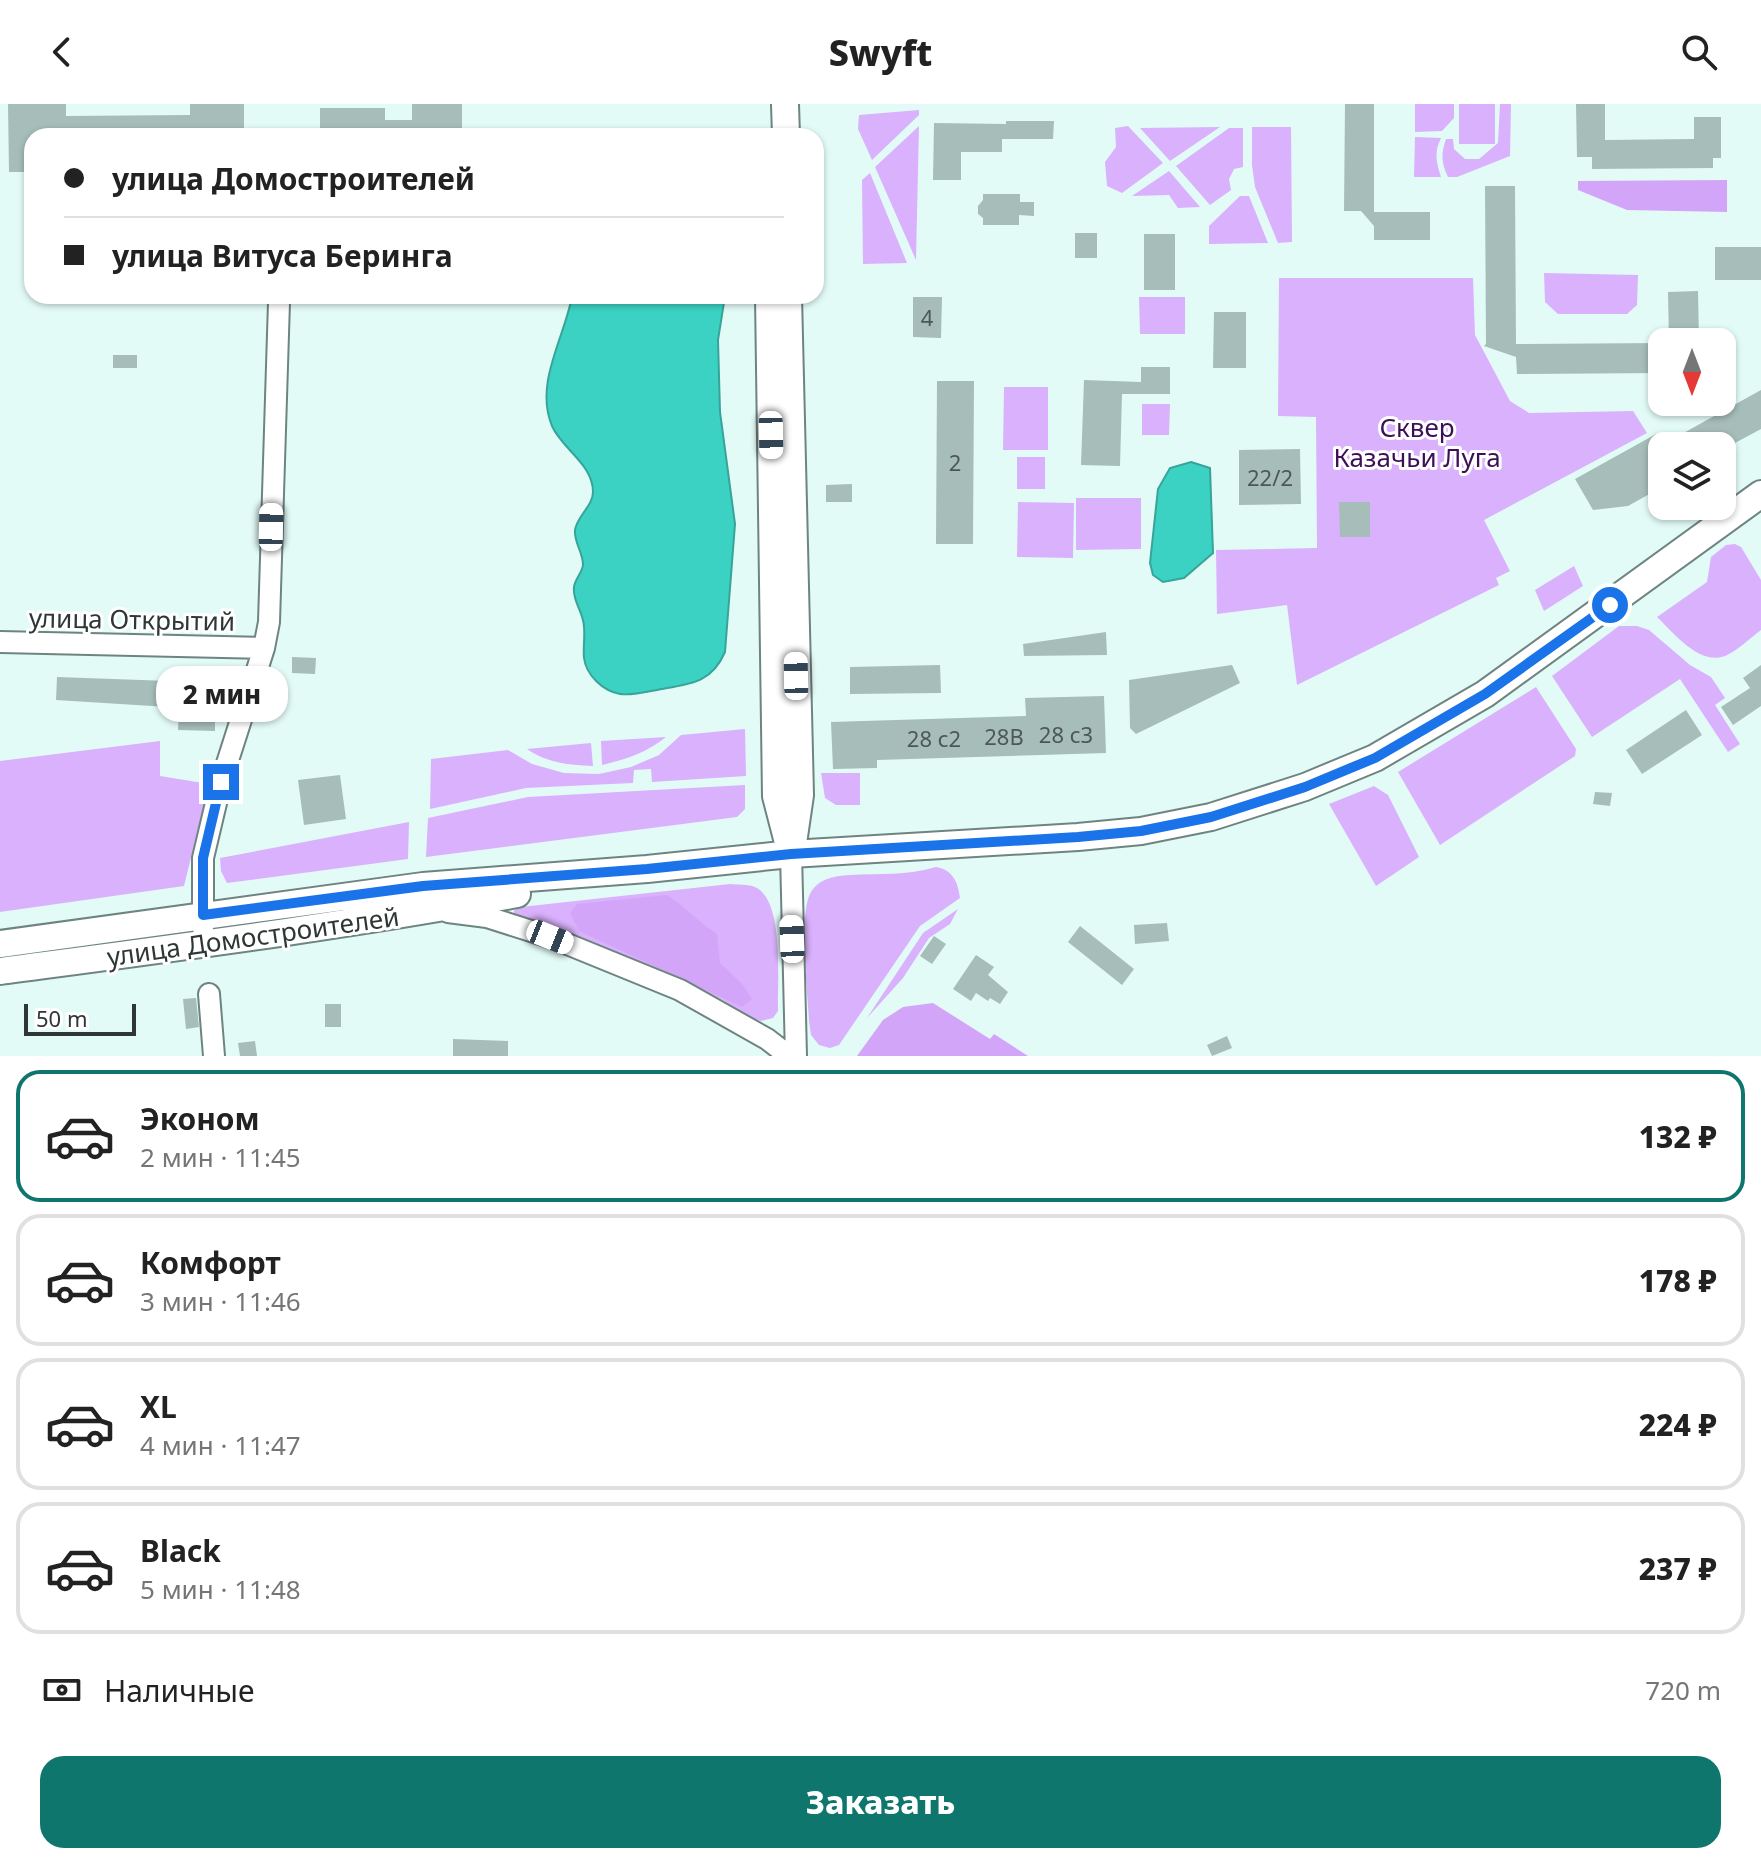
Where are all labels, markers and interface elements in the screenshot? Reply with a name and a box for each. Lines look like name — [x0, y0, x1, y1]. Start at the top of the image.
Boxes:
text: Swyft — [829, 28, 932, 77]
icon: back — [40, 30, 84, 74]
icon: search — [1677, 30, 1721, 74]
text: улица Домостроителей — [112, 158, 475, 199]
text: улица Витуса Беринга — [112, 235, 453, 276]
house number: 4 — [921, 302, 934, 332]
north arrow — [1648, 328, 1736, 416]
map controls — [1648, 328, 1736, 520]
park label: Сквер Казачьи Луга — [1333, 409, 1501, 475]
car — [759, 411, 783, 459]
button: layers — [1648, 432, 1736, 520]
house number: 2 — [949, 447, 961, 477]
house number: 22/2 — [1247, 462, 1293, 492]
car — [259, 503, 283, 551]
route start — [1592, 587, 1628, 623]
street label: улица Открытий — [29, 599, 235, 639]
car — [784, 652, 808, 700]
callout: 2 мин — [155, 666, 287, 722]
text: 2 мин — [183, 676, 261, 712]
house number: 28 с3 — [1039, 719, 1093, 749]
house number: 28В — [984, 721, 1024, 751]
house number: 28 с2 — [907, 723, 961, 753]
route end — [203, 764, 239, 800]
street label: улица Домостроителей — [105, 898, 401, 974]
car — [779, 915, 805, 963]
car — [523, 917, 577, 957]
scale bar — [24, 1000, 136, 1036]
text: 50 m — [36, 1003, 87, 1033]
text: Эконом — [140, 1098, 260, 1139]
icon: car — [44, 1100, 116, 1172]
text: 132 ₽ — [1639, 1116, 1717, 1157]
text: 2 мин · 11:45 — [140, 1139, 301, 1175]
text: Комфорт — [140, 1242, 281, 1283]
icon: car — [44, 1244, 116, 1316]
text: 178 ₽ — [1639, 1260, 1717, 1301]
text: 3 мин · 11:46 — [140, 1283, 301, 1319]
text: XL — [140, 1386, 177, 1427]
icon: car — [44, 1388, 116, 1460]
text: 224 ₽ — [1639, 1404, 1717, 1445]
text: 4 мин · 11:47 — [140, 1427, 301, 1463]
text: Black — [140, 1530, 221, 1571]
icon: car — [44, 1532, 116, 1604]
text: 237 ₽ — [1639, 1548, 1717, 1589]
text: 5 мин · 11:48 — [140, 1571, 301, 1607]
icon: cash — [40, 1668, 84, 1712]
text: Наличные — [104, 1670, 255, 1711]
text: 720 m — [1645, 1672, 1721, 1708]
button: Заказать — [40, 1756, 1721, 1848]

